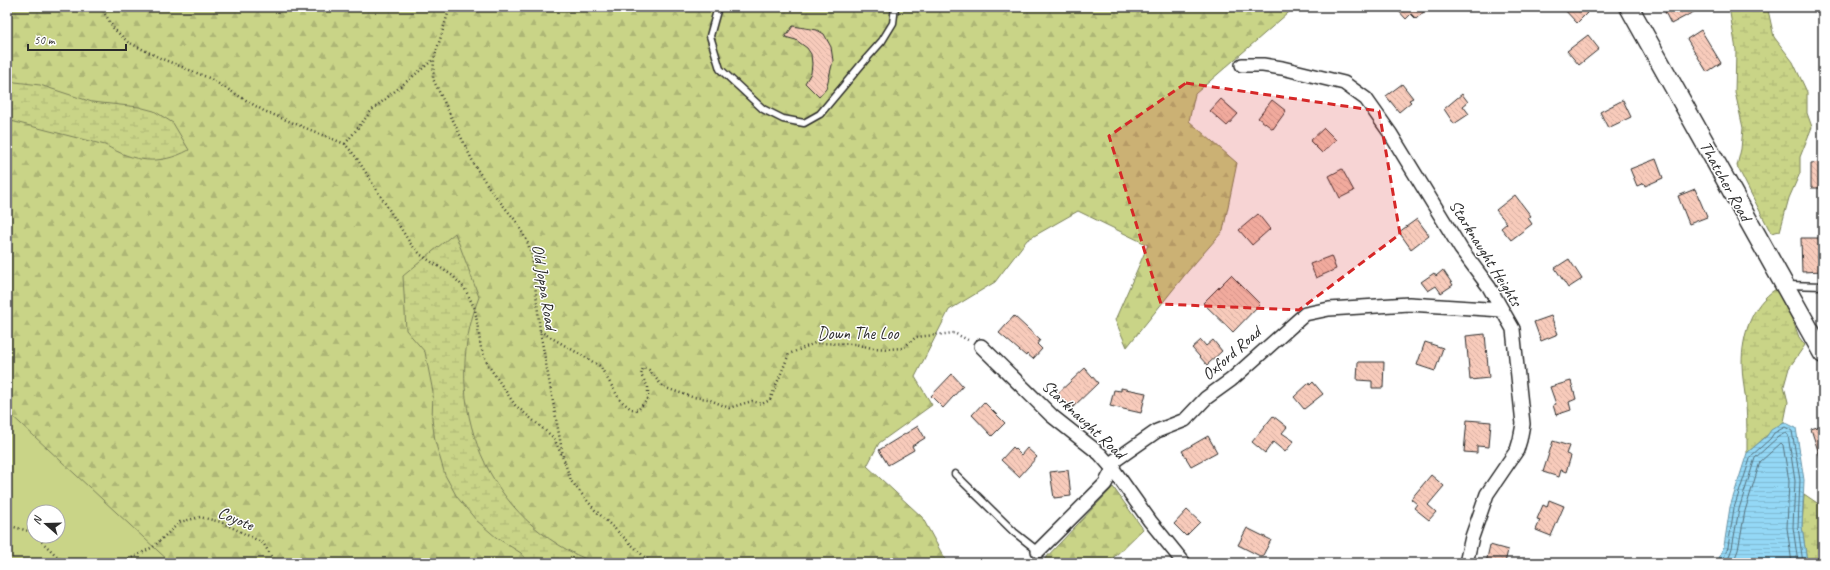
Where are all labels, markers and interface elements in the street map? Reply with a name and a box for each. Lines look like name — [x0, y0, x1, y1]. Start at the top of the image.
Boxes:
scale bar — [28, 26, 126, 52]
text: 50 m — [34, 32, 56, 48]
street label: Thatcher Road — [1695, 138, 1757, 227]
street label: Starknaught Heights — [1444, 196, 1527, 311]
street label: Old Joppa Road — [527, 243, 562, 334]
street label: Oxford Road — [1198, 320, 1268, 385]
street label: Down The Loo — [818, 323, 899, 344]
street label: Starknaught Road — [1037, 375, 1132, 466]
street label: Coyote — [215, 502, 258, 536]
north arrow — [26, 504, 66, 544]
text: N — [29, 513, 45, 526]

